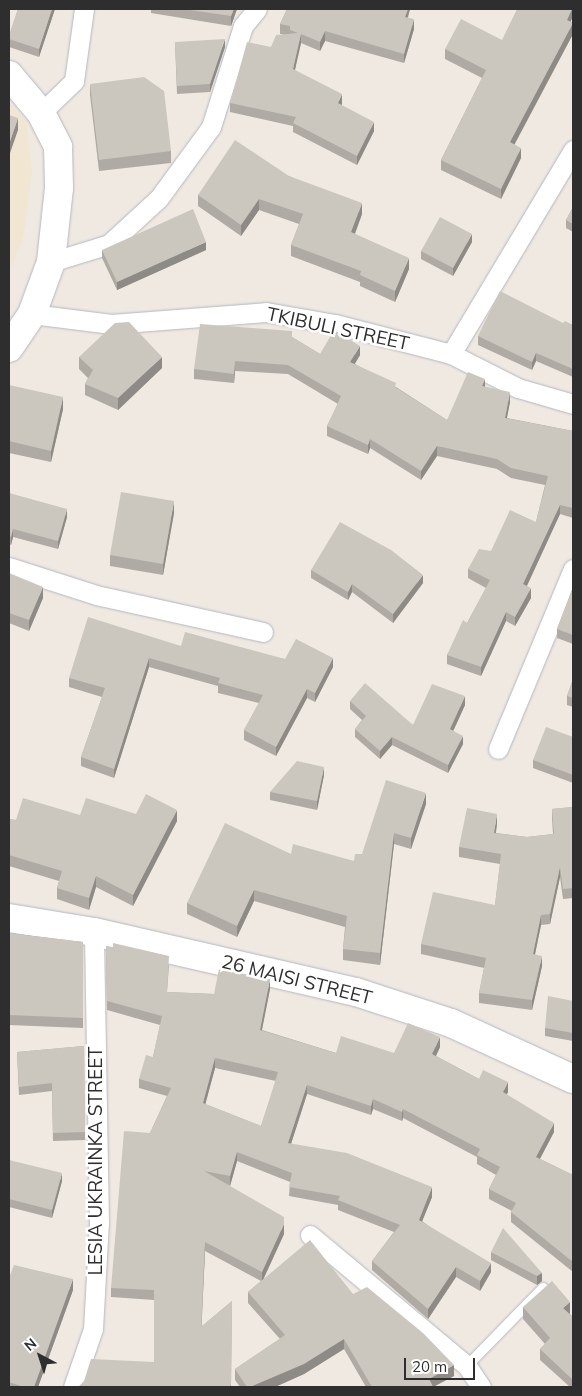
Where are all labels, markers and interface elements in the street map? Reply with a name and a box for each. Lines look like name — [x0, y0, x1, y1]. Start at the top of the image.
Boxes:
street label: TKIBULI STREET — [265, 303, 411, 355]
street label: 26 MAISI STREET — [219, 950, 375, 1010]
street label: LESIA UKRAINKA STREET — [85, 1046, 107, 1276]
north arrow — [15, 1331, 65, 1381]
text: N — [21, 1334, 40, 1355]
scale bar — [407, 1348, 478, 1380]
text: 20 m — [412, 1357, 447, 1376]

